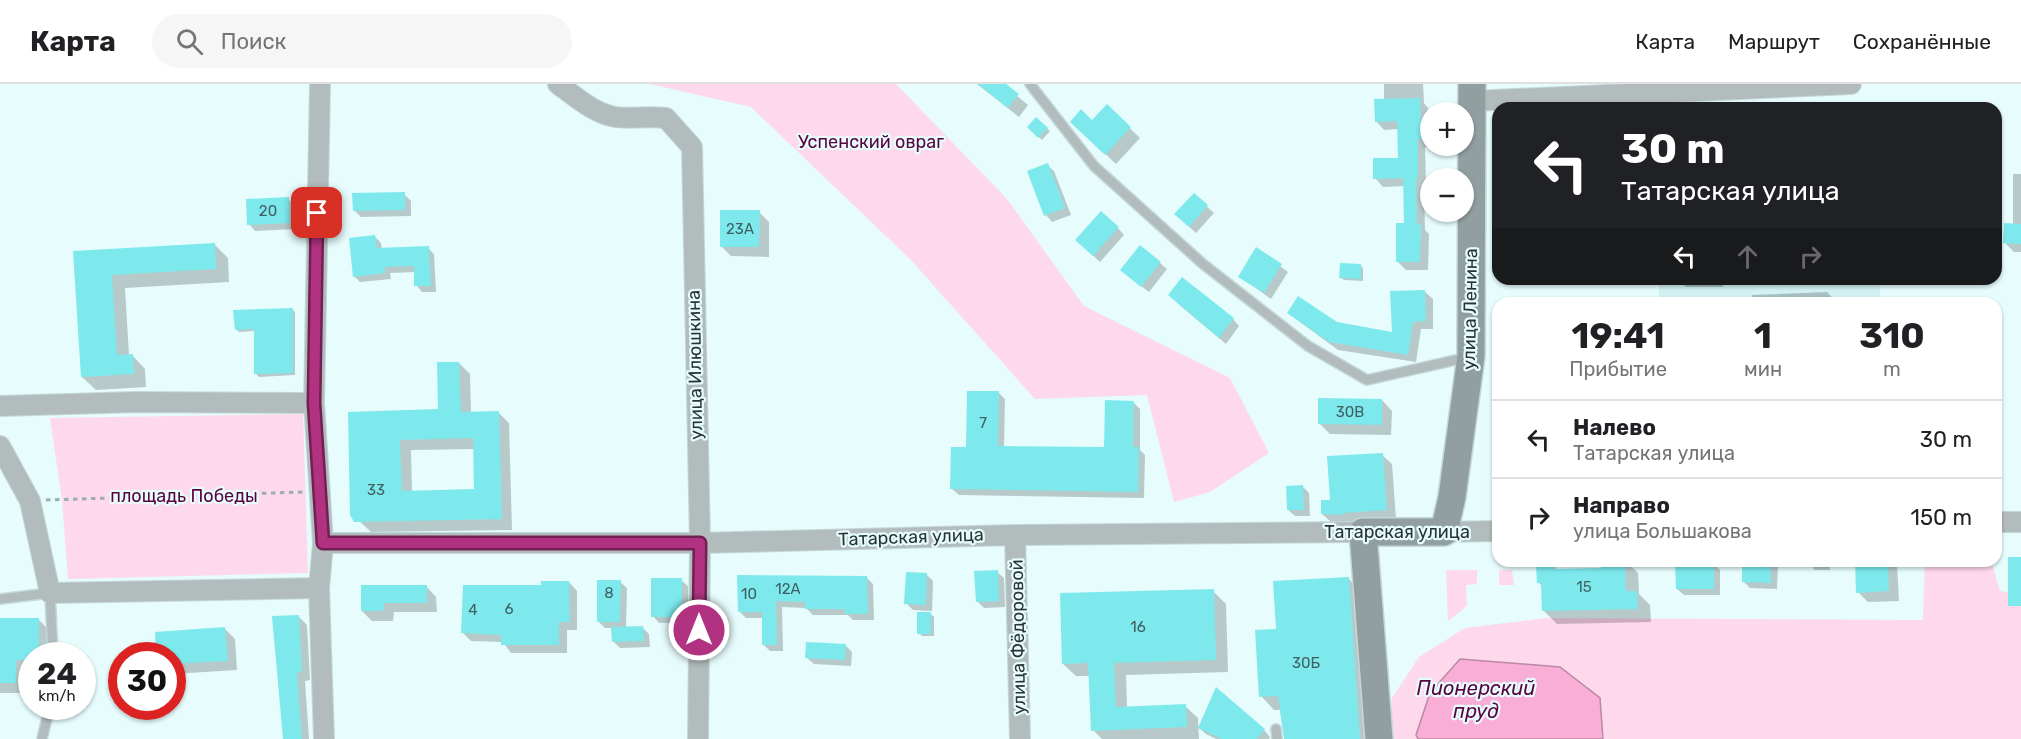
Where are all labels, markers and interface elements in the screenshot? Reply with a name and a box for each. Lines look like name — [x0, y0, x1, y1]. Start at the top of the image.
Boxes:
search box — [152, 14, 572, 68]
text: Карта — [30, 25, 116, 58]
icon: search — [173, 25, 206, 58]
text: Поиск — [221, 28, 286, 55]
text: Карта — [1635, 29, 1695, 54]
text: Маршрут — [1728, 29, 1820, 54]
text: Сохранённые — [1853, 29, 1991, 54]
map controls — [1420, 102, 1474, 222]
button: + — [1420, 102, 1474, 156]
text: 30 m — [1621, 124, 1725, 174]
icon: left — [1522, 126, 1600, 204]
park label: Успенский овраг — [798, 131, 944, 153]
button: − — [1420, 168, 1474, 222]
text: Татарская улица — [1621, 175, 1840, 207]
pin — [291, 187, 342, 238]
icon: arrive — [300, 196, 333, 229]
house number: 20 — [259, 202, 277, 220]
house number: 23А — [726, 220, 754, 238]
icon: left — [1668, 240, 1701, 273]
icon: ahead — [1731, 240, 1764, 273]
icon: right — [1794, 240, 1827, 273]
street label: улица Ленина — [1458, 248, 1482, 370]
street label: улица Илюшкина — [683, 290, 707, 440]
text: 19:41 — [1571, 314, 1665, 357]
text: 1 — [1754, 314, 1772, 357]
text: 310 — [1859, 314, 1925, 357]
text: Прибытие — [1569, 357, 1667, 381]
text: мин — [1744, 357, 1782, 381]
text: m — [1883, 357, 1901, 381]
house number: 30В — [1336, 403, 1364, 421]
house number: 7 — [979, 414, 987, 432]
text: Налево — [1573, 414, 1656, 441]
icon: left — [1522, 423, 1555, 456]
text: 30 m — [1920, 426, 1972, 453]
text: Татарская улица — [1573, 441, 1735, 465]
house number: 33 — [367, 481, 385, 499]
park label: площадь Победы — [110, 485, 258, 507]
text: Направо — [1573, 492, 1670, 519]
icon: right — [1522, 501, 1555, 534]
text: 150 m — [1911, 504, 1972, 531]
text: улица Большакова — [1573, 519, 1752, 543]
street label: Татарская улица — [1324, 521, 1470, 543]
street label: Татарская улица — [838, 523, 984, 551]
street label: улица Фёдоровой — [1006, 559, 1030, 715]
house number: 15 — [1576, 578, 1592, 596]
house number: 12А — [775, 580, 801, 598]
house number: 8 — [604, 584, 614, 602]
house number: 10 — [741, 585, 757, 603]
position arrow — [667, 598, 731, 662]
house number: 6 — [504, 600, 514, 618]
house number: 4 — [468, 601, 478, 619]
house number: 16 — [1130, 618, 1146, 636]
speed limit sign: 30 — [108, 642, 186, 720]
house number: 30Б — [1292, 654, 1320, 672]
text: 24 — [37, 656, 77, 692]
water label: Пионерский пруд — [1417, 676, 1535, 723]
text: km/h — [38, 687, 76, 705]

